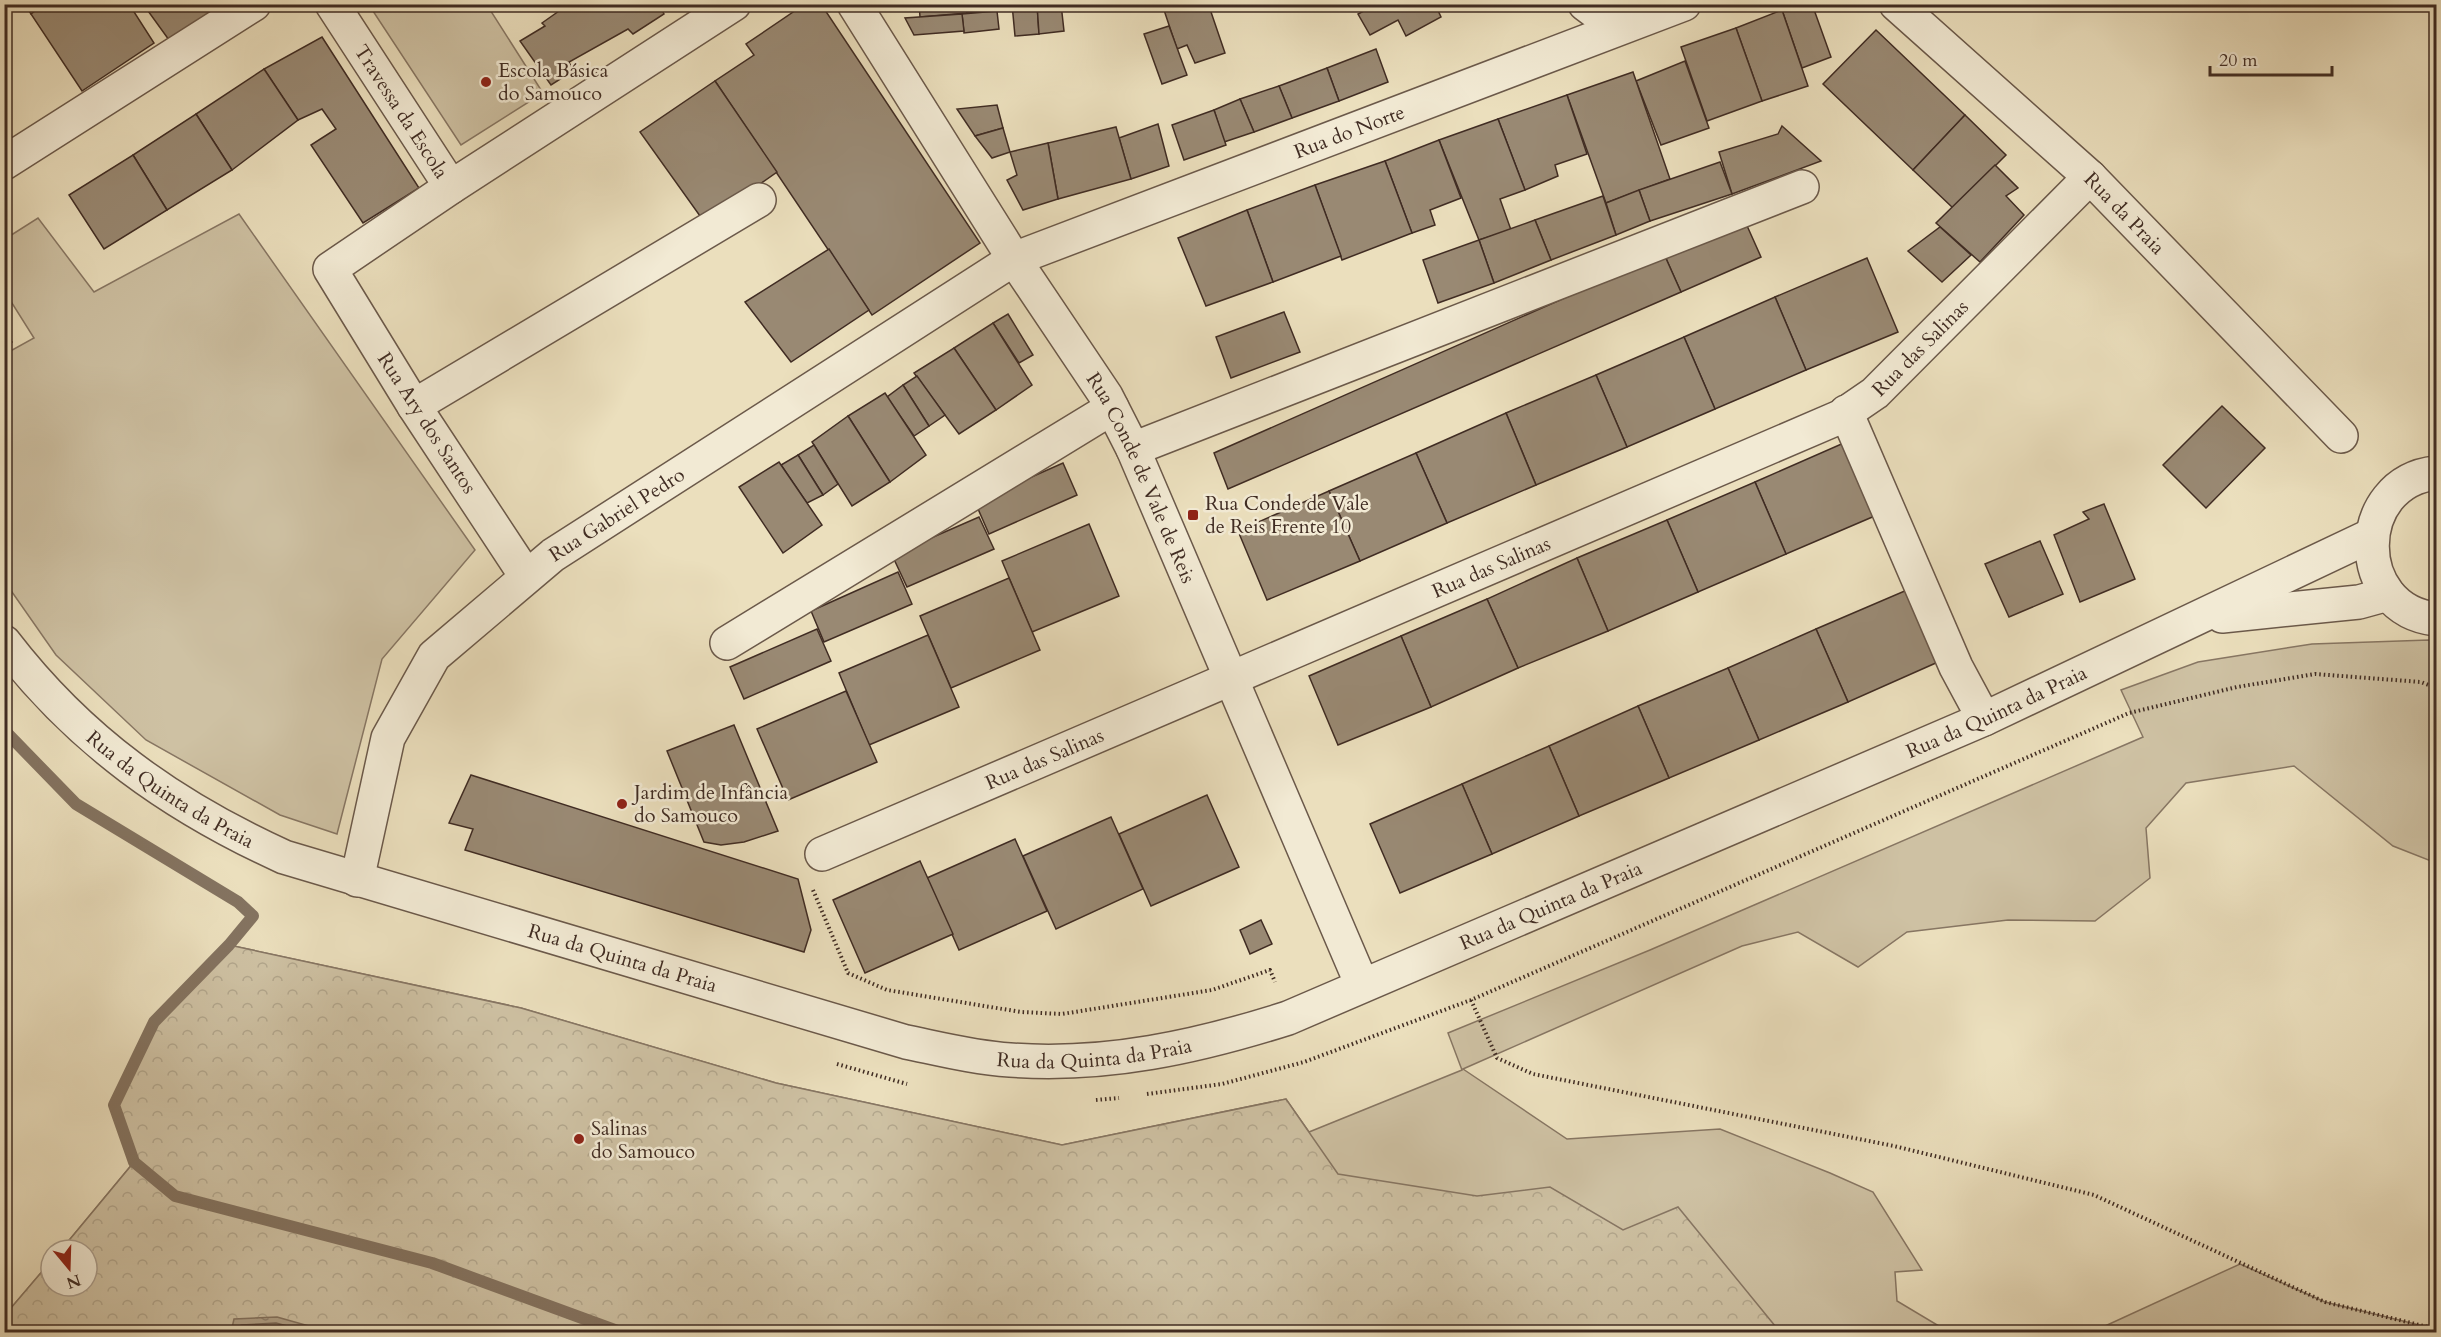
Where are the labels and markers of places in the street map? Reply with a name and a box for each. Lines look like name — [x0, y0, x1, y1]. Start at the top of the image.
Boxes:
place label: Escola Básica do Samouco — [498, 57, 609, 107]
marker: Escola Básica do Samouco — [479, 75, 493, 89]
place label: Rua Conde de Vale de Reis Frente 10 — [1205, 490, 1369, 540]
marker: Rua Conde de Vale de Reis Frente 10 — [1186, 508, 1200, 522]
place label: Jardim de Infância do Samouco — [631, 779, 788, 829]
marker: Jardim de Infância do Samouco — [615, 797, 629, 811]
place label: Salinas do Samouco — [591, 1115, 695, 1165]
marker: Salinas do Samouco — [572, 1132, 586, 1146]

